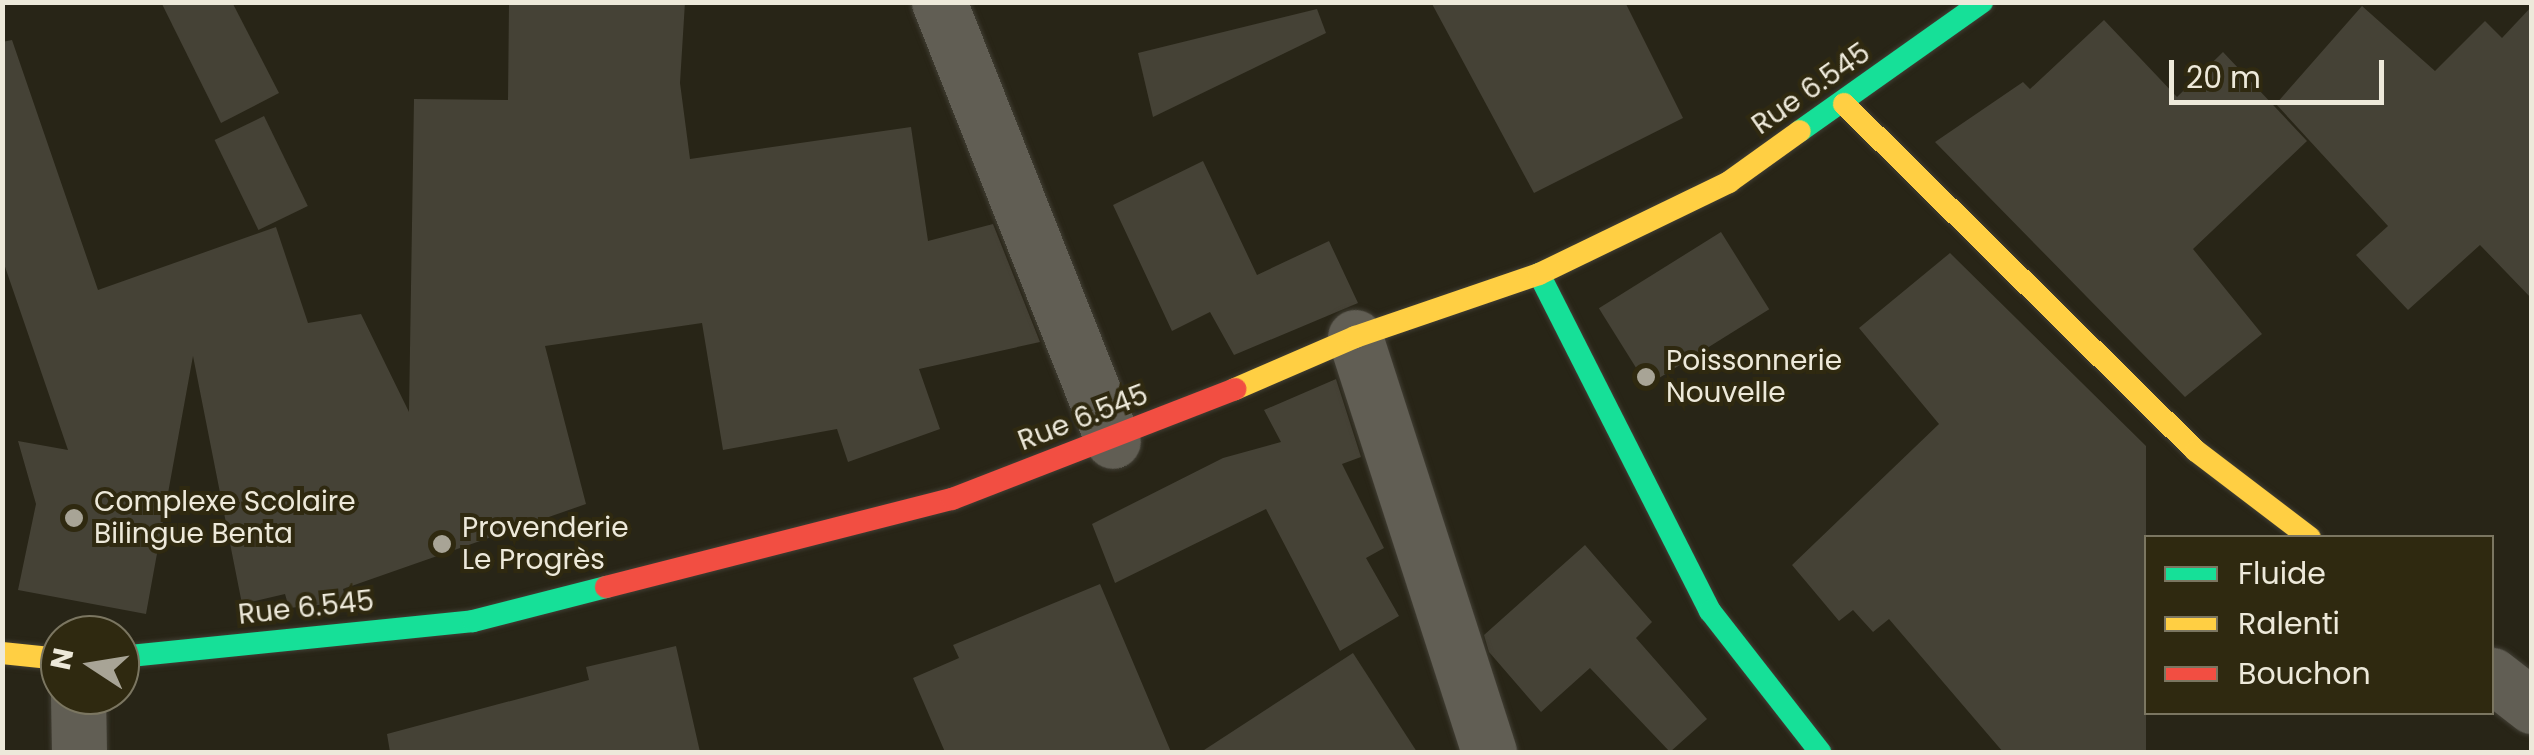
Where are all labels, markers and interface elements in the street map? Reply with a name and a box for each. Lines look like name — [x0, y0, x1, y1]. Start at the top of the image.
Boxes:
street label: Rue 6.545 — [1746, 36, 1876, 142]
scale bar — [2174, 40, 2389, 102]
text: 20 m — [2186, 56, 2261, 99]
place label: Poissonnerie Nouvelle — [1666, 344, 1842, 410]
marker: Poissonnerie Nouvelle — [1635, 366, 1657, 388]
street label: Rue 6.545 — [1013, 378, 1153, 458]
place label: Complexe Scolaire Bilingue Benta — [94, 485, 356, 551]
marker: Complexe Scolaire Bilingue Benta — [63, 507, 85, 529]
place label: Provenderie Le Progrès — [462, 511, 629, 577]
marker: Provenderie Le Progrès — [431, 533, 453, 555]
legend — [2144, 535, 2494, 715]
text: Fluide — [2238, 552, 2326, 595]
street label: Rue 6.545 — [237, 584, 375, 632]
text: Ralenti — [2238, 602, 2340, 645]
north arrow — [40, 615, 140, 715]
text: N — [41, 645, 83, 673]
text: Bouchon — [2238, 652, 2371, 695]

